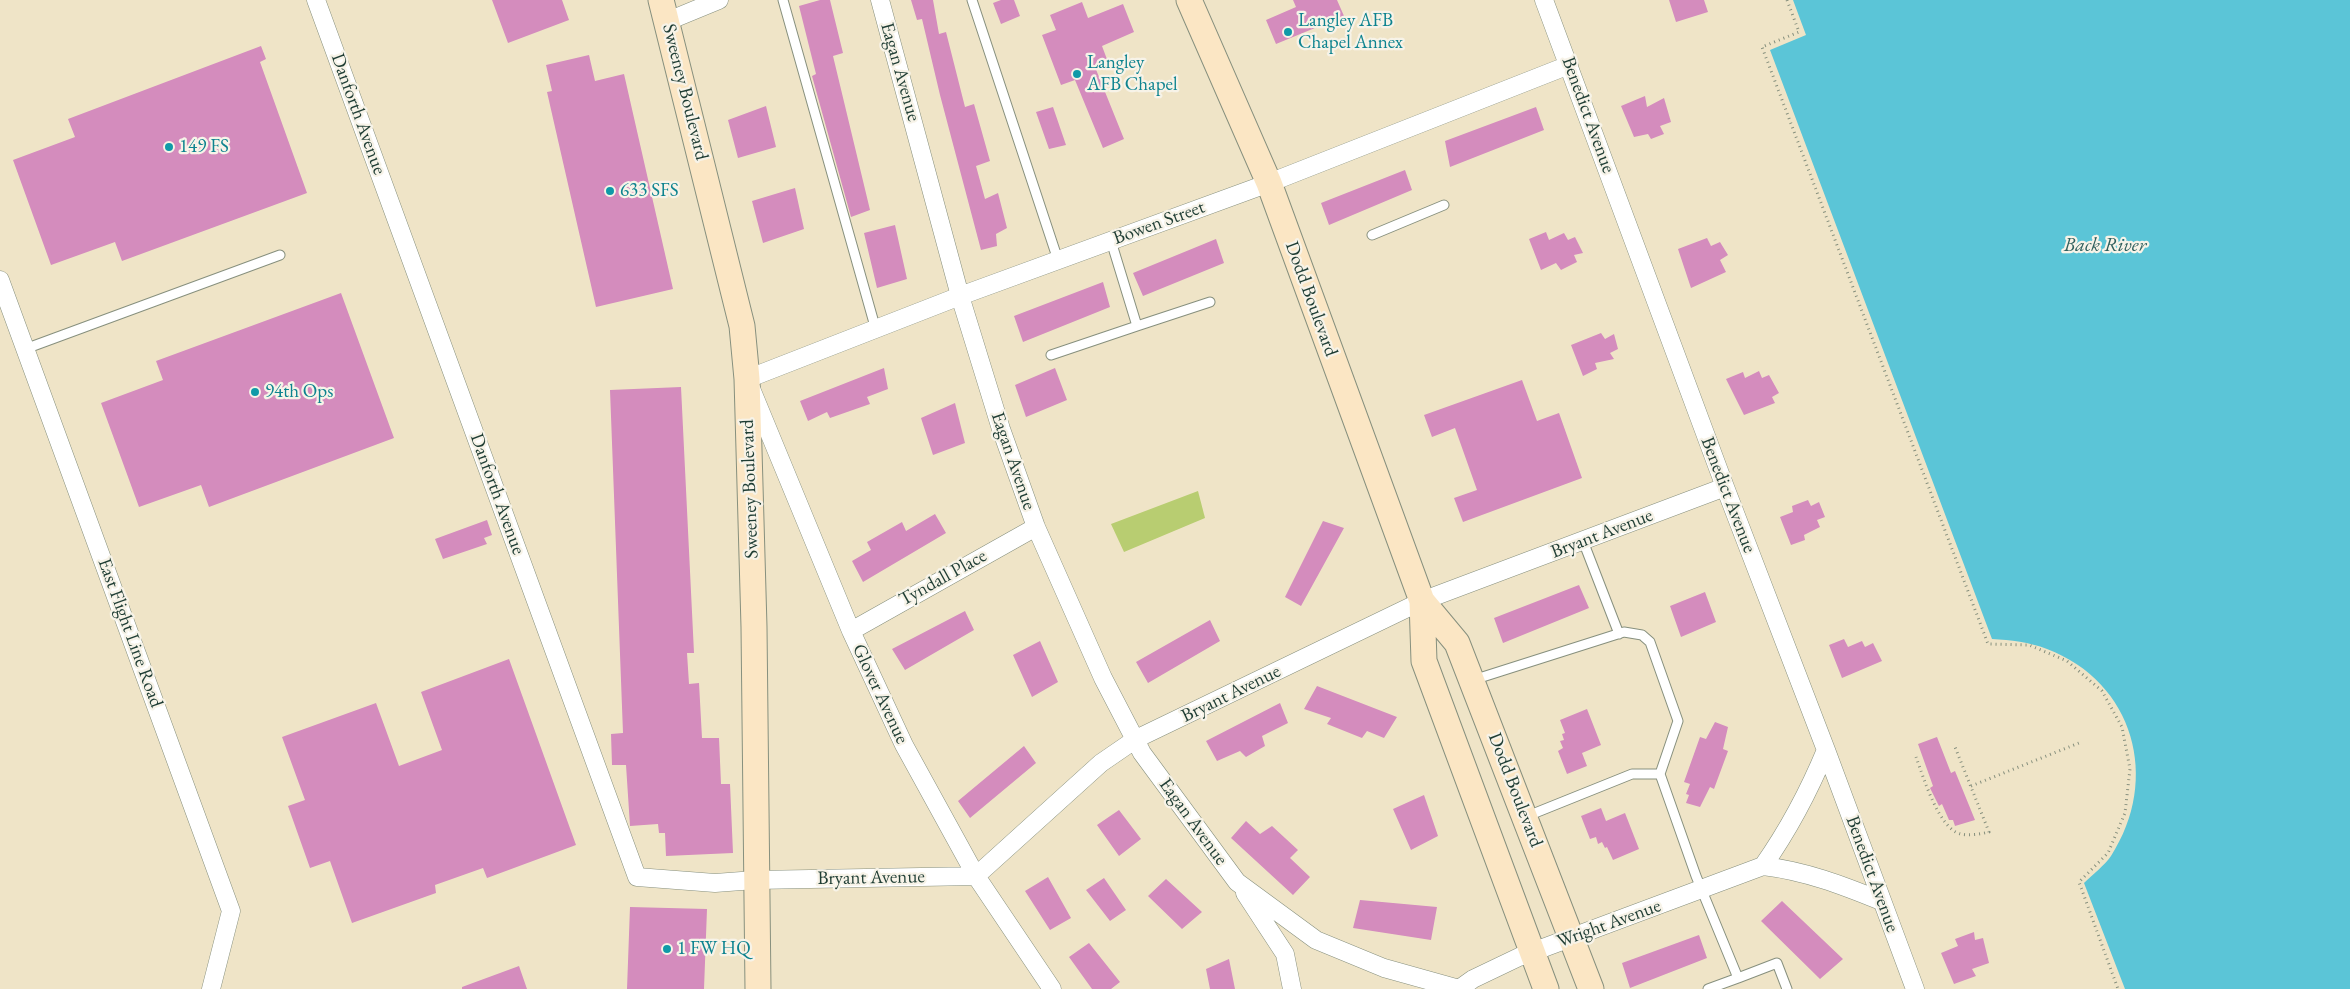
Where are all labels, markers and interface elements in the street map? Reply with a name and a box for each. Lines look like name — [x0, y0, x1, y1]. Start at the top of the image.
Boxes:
place label: Langley AFB Chapel Annex — [1298, 10, 1403, 54]
street label: Eagan Avenue — [875, 20, 925, 124]
street label: Sweeney Boulevard — [657, 21, 713, 163]
marker: Langley AFB Chapel Annex — [1282, 26, 1294, 38]
street label: Danforth Avenue — [326, 50, 390, 178]
place label: Langley AFB Chapel — [1087, 52, 1178, 96]
street label: Benedict Avenue — [1556, 54, 1620, 176]
marker: Langley AFB Chapel — [1071, 68, 1083, 80]
place label: 149 FS — [179, 136, 229, 158]
marker: 149 FS — [163, 141, 175, 153]
place label: 633 SFS — [620, 180, 679, 202]
marker: 633 SFS — [604, 185, 616, 197]
street label: Bowen Street — [1110, 196, 1208, 250]
water label: Back River — [2064, 234, 2146, 258]
street label: Dodd Boulevard — [1280, 238, 1342, 360]
place label: 94th Ops — [265, 381, 333, 403]
marker: 94th Ops — [249, 386, 261, 398]
street label: Eagan Avenue — [986, 409, 1040, 513]
street label: Sweeney Boulevard — [736, 419, 764, 559]
street label: Danforth Avenue — [465, 430, 529, 558]
street label: Benedict Avenue — [1695, 434, 1761, 556]
street label: Bryant Avenue — [1548, 504, 1656, 564]
street label: Tyndall Place — [895, 545, 991, 611]
street label: East Flight Line Road — [92, 555, 168, 711]
street label: Glover Avenue — [847, 640, 913, 748]
street label: Bryant Avenue — [1178, 660, 1284, 728]
street label: Dodd Boulevard — [1483, 729, 1547, 851]
street label: Eagan Avenue — [1154, 774, 1232, 870]
street label: Benedict Avenue — [1840, 813, 1904, 935]
street label: Bryant Avenue — [817, 866, 925, 890]
street label: Wright Avenue — [1554, 895, 1664, 953]
place label: 1 FW HQ — [677, 938, 751, 960]
marker: 1 FW HQ — [661, 943, 673, 955]

